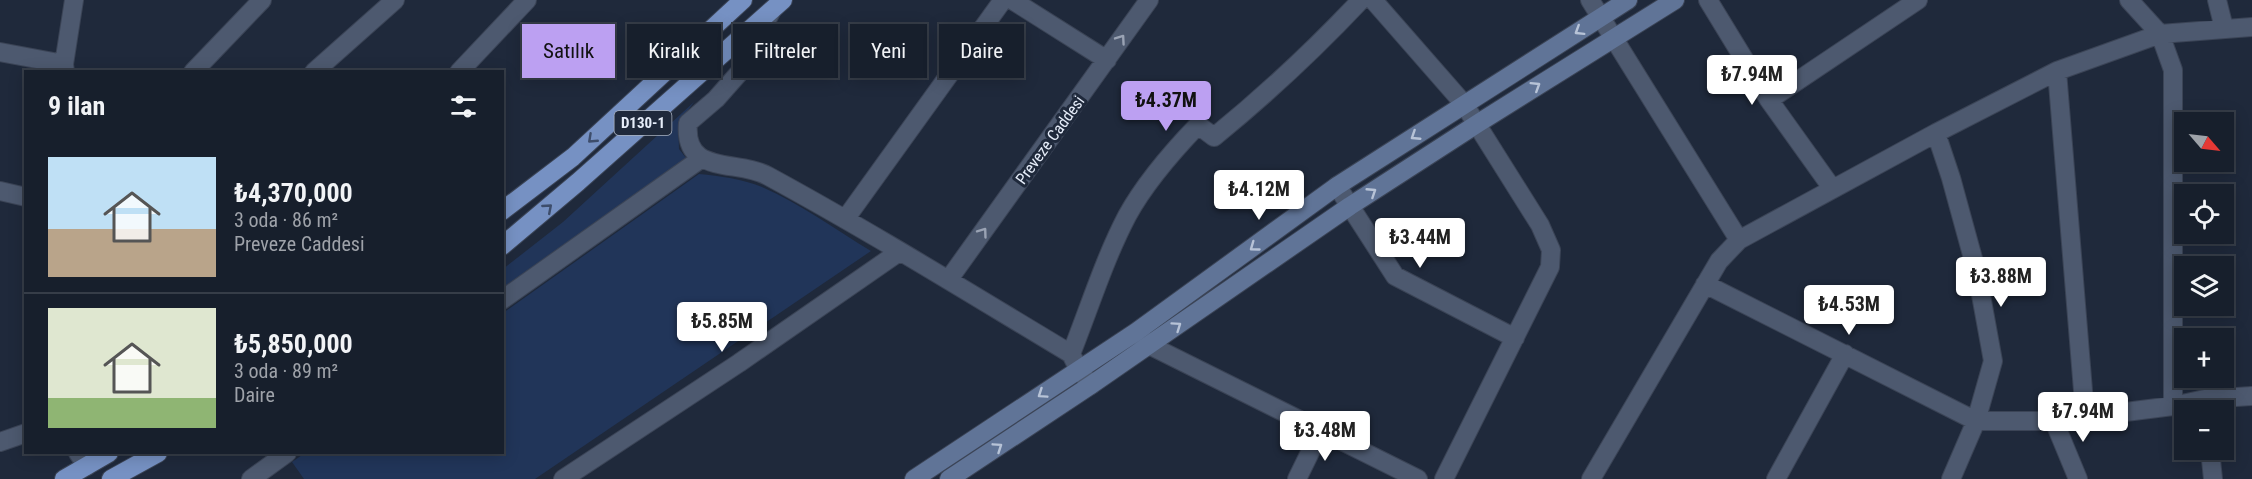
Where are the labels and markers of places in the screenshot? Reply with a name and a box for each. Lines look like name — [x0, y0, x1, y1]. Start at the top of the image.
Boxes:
pin: ₺7.94M — [1703, 55, 1801, 106]
pin: ₺4.37M — [1117, 81, 1215, 132]
pin: ₺4.12M — [1210, 170, 1308, 221]
pin: ₺3.44M — [1371, 218, 1469, 269]
pin: ₺3.88M — [1952, 257, 2050, 308]
pin: ₺4.53M — [1800, 285, 1898, 336]
pin: ₺5.85M — [673, 302, 771, 353]
pin: ₺7.94M — [2034, 392, 2132, 443]
pin: ₺3.48M — [1276, 411, 1374, 462]

